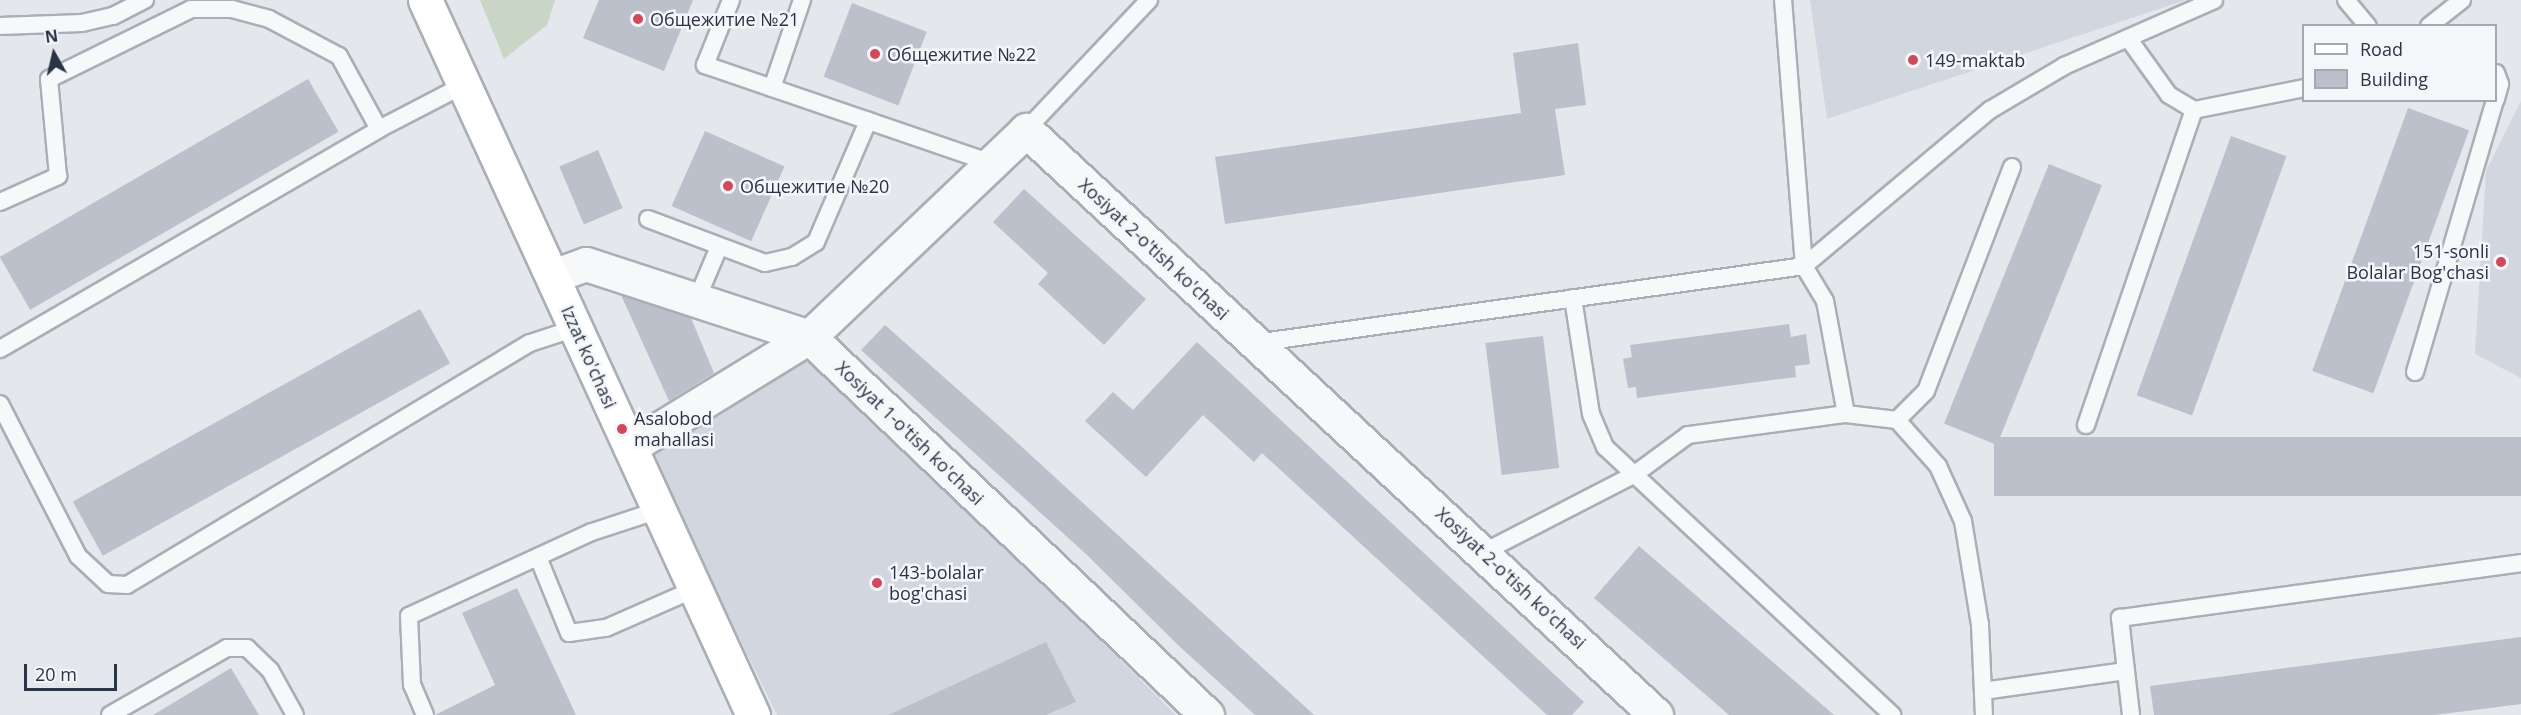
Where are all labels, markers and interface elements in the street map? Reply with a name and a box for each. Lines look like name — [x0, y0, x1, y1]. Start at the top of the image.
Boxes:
place label: Общежитие №21 — [650, 8, 799, 30]
marker: Общежитие №21 — [631, 12, 645, 26]
north arrow — [24, 24, 84, 84]
text: N — [44, 24, 59, 48]
legend — [2302, 24, 2497, 102]
text: Road — [2360, 37, 2403, 61]
place label: Общежитие №22 — [887, 43, 1036, 65]
marker: Общежитие №22 — [868, 47, 882, 61]
place label: 149-maktab — [1925, 49, 2025, 71]
marker: 149-maktab — [1906, 53, 1920, 67]
text: Building — [2360, 67, 2428, 91]
street label: Xosiyat 2-o'tish ko'chasi — [1074, 174, 1234, 324]
place label: Общежитие №20 — [740, 175, 889, 197]
marker: Общежитие №20 — [721, 179, 735, 193]
place label: 151-sonli Bolalar Bog'chasi — [2346, 241, 2489, 284]
marker: 151-sonli Bolalar Bog'chasi — [2494, 255, 2508, 269]
street label: Izzat ko'chasi — [557, 302, 621, 412]
street label: Xosiyat 1-o'tish ko'chasi — [831, 357, 989, 509]
place label: Asalobod mahallasi — [634, 408, 714, 450]
marker: Asalobod mahallasi — [615, 422, 629, 436]
street label: Xosiyat 2-o'tish ko'chasi — [1431, 503, 1591, 653]
place label: 143-bolalar bog'chasi — [889, 562, 984, 604]
marker: 143-bolalar bog'chasi — [870, 576, 884, 590]
scale bar — [27, 652, 120, 690]
text: 20 m — [35, 662, 77, 686]

